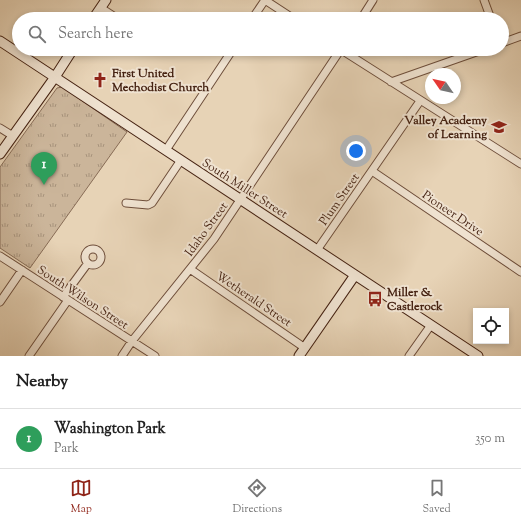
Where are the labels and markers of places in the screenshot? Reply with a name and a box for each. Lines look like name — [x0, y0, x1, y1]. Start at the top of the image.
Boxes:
place label: First United Mechodist Church — [111, 65, 210, 97]
church icon: First United Mechodist Church — [91, 71, 109, 89]
place label: Valley Academy of Learning — [403, 112, 487, 144]
school or university icon: Valley Academy of Learning — [490, 118, 508, 136]
pin: 1 — [31, 152, 57, 185]
place label: Miller & Castlerock — [386, 284, 443, 316]
bus stop icon: Miller & Castlerock — [366, 290, 384, 308]

